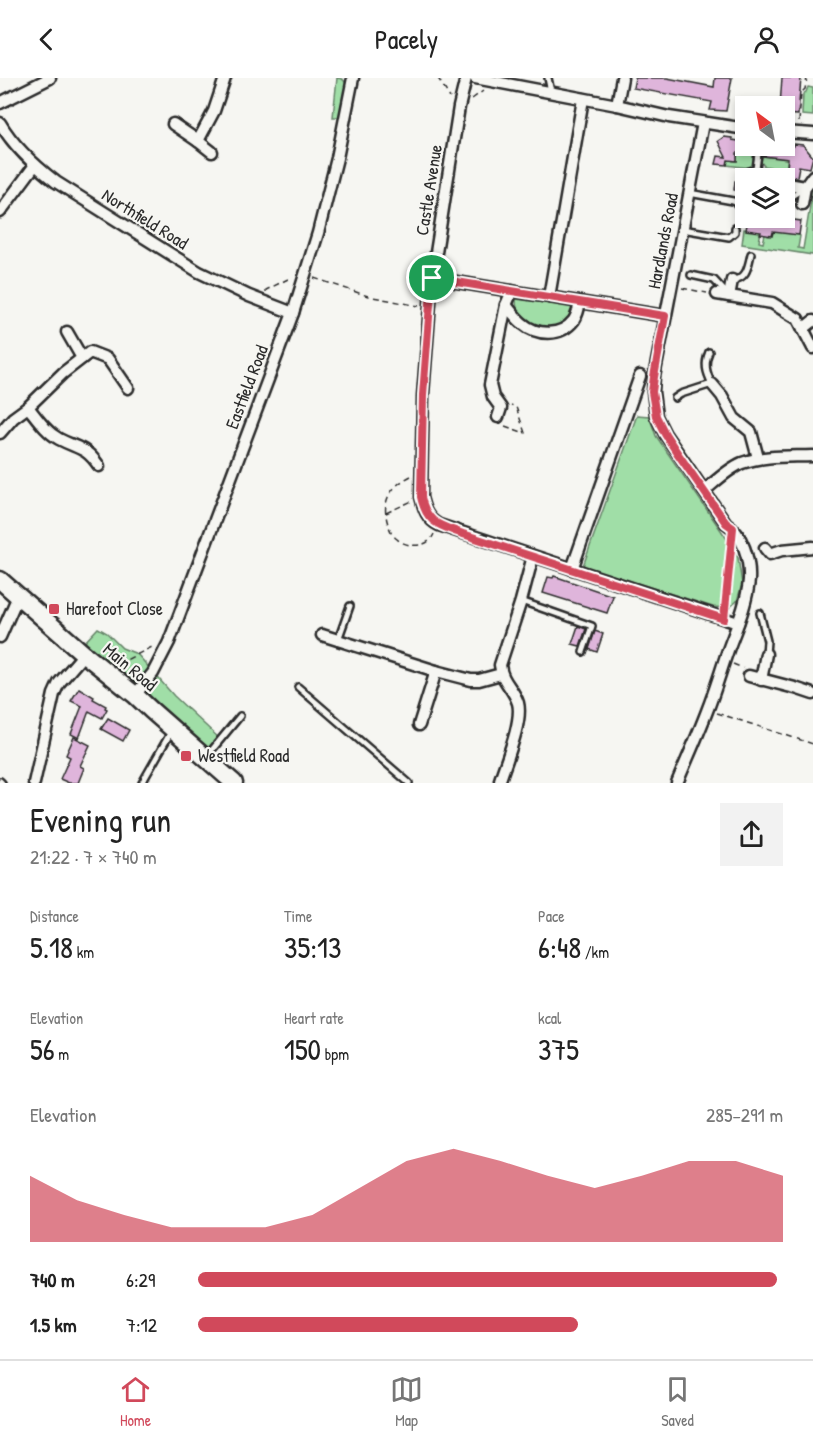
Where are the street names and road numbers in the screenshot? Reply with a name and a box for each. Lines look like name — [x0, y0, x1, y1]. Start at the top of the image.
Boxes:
street label: Castle Avenue — [409, 143, 448, 237]
street label: Northfield Road — [97, 182, 193, 255]
street label: Hardlands Road — [641, 191, 684, 291]
street label: Eastfield Road — [219, 341, 274, 432]
street label: Main Road — [98, 637, 163, 697]

